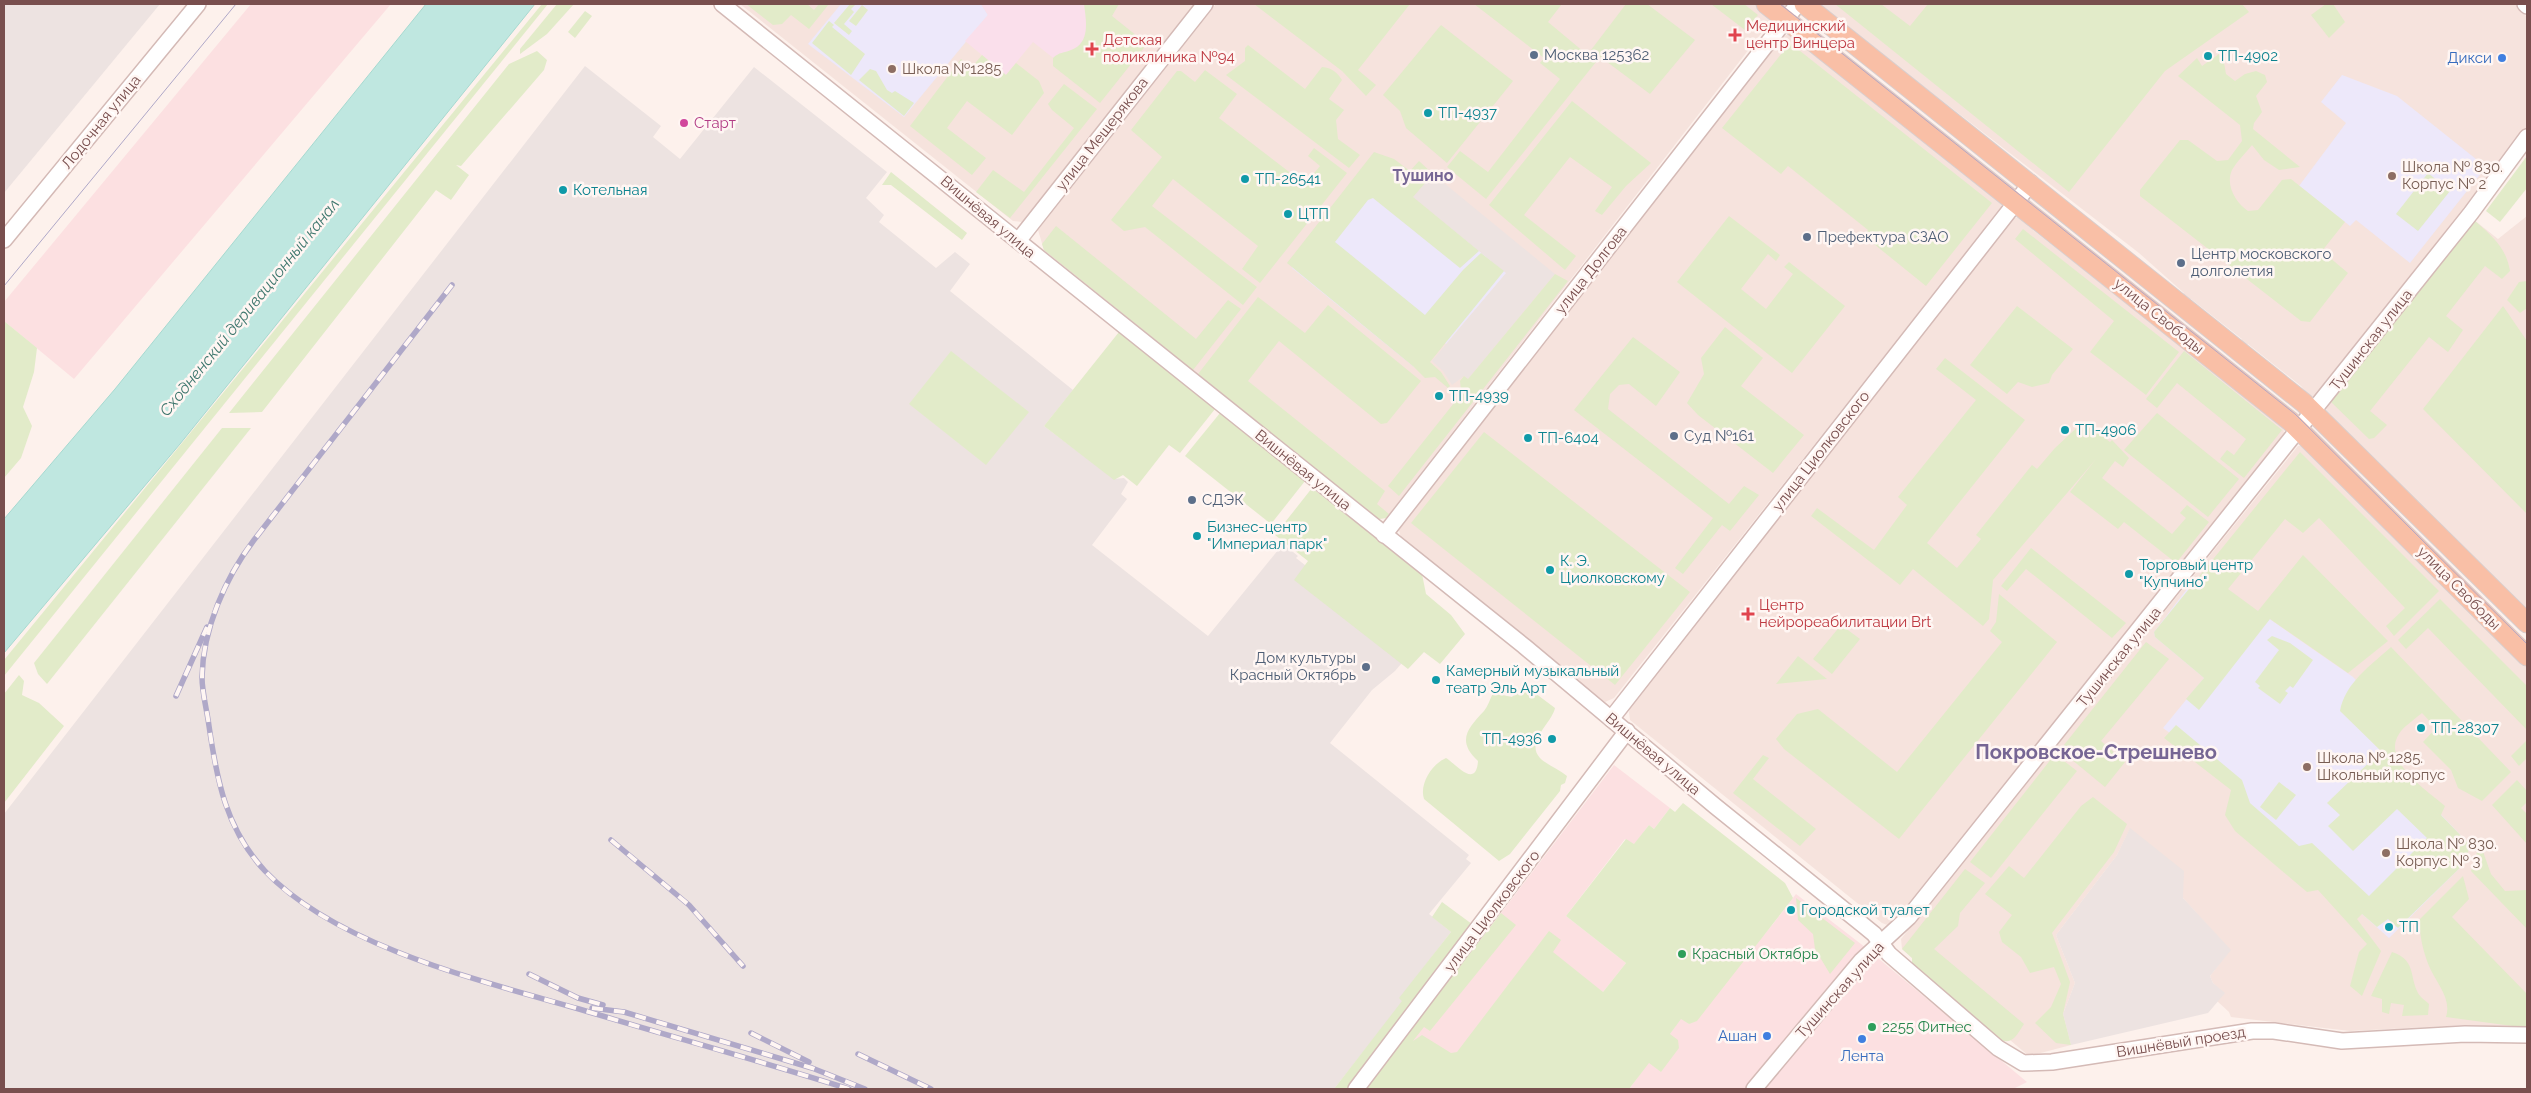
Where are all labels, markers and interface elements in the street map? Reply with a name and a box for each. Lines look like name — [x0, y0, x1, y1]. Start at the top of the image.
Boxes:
place label: Медицинский центр Винцера — [1746, 17, 1855, 52]
marker: Медицинский центр Винцера — [1728, 28, 1742, 42]
place label: Детская поликлиника №94 — [1103, 31, 1235, 66]
marker: Детская поликлиника №94 — [1085, 42, 1099, 56]
place label: Москва 125362 — [1544, 46, 1649, 64]
place label: ТП-4902 — [2218, 47, 2278, 65]
marker: Москва 125362 — [1528, 49, 1540, 61]
place label: Дикси — [2447, 49, 2492, 67]
marker: ТП-4902 — [2202, 50, 2214, 62]
marker: Дикси — [2496, 52, 2508, 64]
place label: Школа №1285 — [902, 60, 1002, 78]
marker: Школа №1285 — [886, 63, 898, 75]
street label: Лодочная улица — [58, 71, 144, 173]
street label: улица Мещерякова — [1052, 74, 1152, 194]
place label: ТП-4937 — [1438, 104, 1497, 122]
marker: ТП-4937 — [1422, 107, 1434, 119]
place label: Старт — [694, 114, 736, 132]
marker: Старт — [678, 117, 690, 129]
place label: Школа № 830. Корпус № 2 — [2402, 158, 2503, 193]
district label: Тушино — [1393, 166, 1454, 185]
place label: ТП-26541 — [1255, 170, 1321, 188]
marker: Школа № 830. Корпус № 2 — [2386, 170, 2398, 182]
street label: Вишнёвая улица — [937, 172, 1039, 262]
marker: ТП-26541 — [1239, 173, 1251, 185]
place label: Котельная — [573, 181, 647, 199]
marker: Котельная — [557, 184, 569, 196]
water label: Сходненский деривационный канал — [155, 194, 343, 420]
place label: ЦТП — [1298, 205, 1329, 223]
marker: ЦТП — [1282, 208, 1294, 220]
street label: улица Долгова — [1551, 223, 1631, 317]
place label: Префектура СЗАО — [1817, 228, 1949, 246]
marker: Префектура СЗАО — [1801, 231, 1813, 243]
place label: Центр московского долголетия — [2191, 245, 2331, 280]
marker: Центр московского долголетия — [2175, 257, 2187, 269]
street label: улица Свободы — [2110, 274, 2208, 358]
street label: Тушинская улица — [2326, 286, 2416, 394]
place label: ТП-4939 — [1449, 387, 1509, 405]
street label: улица Циолковского — [1768, 387, 1874, 515]
marker: ТП-4939 — [1433, 390, 1445, 402]
place label: ТП-4906 — [2075, 421, 2136, 439]
marker: ТП-4906 — [2059, 424, 2071, 436]
street label: Вишнёвая улица — [1251, 426, 1355, 514]
place label: Суд №161 — [1684, 427, 1755, 445]
place label: ТП-6404 — [1538, 429, 1599, 447]
marker: Суд №161 — [1668, 430, 1680, 442]
marker: ТП-6404 — [1522, 432, 1534, 444]
place label: СДЭК — [1202, 491, 1244, 509]
marker: СДЭК — [1186, 494, 1198, 506]
place label: Бизнес-центр "Империал парк" — [1207, 518, 1327, 553]
marker: Бизнес-центр "Империал парк" — [1191, 530, 1203, 542]
street label: улица Свободы — [2414, 543, 2504, 633]
place label: К. Э. Циолковскому — [1560, 552, 1665, 587]
place label: Торговый центр "Купчино" — [2139, 556, 2253, 591]
marker: К. Э. Циолковскому — [1544, 564, 1556, 576]
marker: Торговый центр "Купчино" — [2123, 568, 2135, 580]
place label: Центр нейрореабилитации Brt — [1759, 596, 1931, 631]
street label: Тушинская улица — [2073, 603, 2165, 711]
marker: Центр нейрореабилитации Brt — [1741, 607, 1755, 621]
place label: Дом культуры Красный Октябрь — [1230, 649, 1356, 684]
marker: Дом культуры Красный Октябрь — [1360, 661, 1372, 673]
place label: Камерный музыкальный театр Эль Арт — [1446, 662, 1619, 697]
marker: Камерный музыкальный театр Эль Арт — [1430, 674, 1442, 686]
street label: Вишнёвая улица — [1602, 709, 1704, 799]
place label: ТП-28307 — [2431, 719, 2499, 737]
marker: ТП-28307 — [2415, 722, 2427, 734]
place label: ТП-4936 — [1482, 730, 1542, 748]
marker: ТП-4936 — [1546, 733, 1558, 745]
district label: Покровское-Стрешнево — [1975, 740, 2217, 764]
place label: Школа № 1285. Школьный корпус — [2317, 749, 2445, 784]
marker: Школа № 1285. Школьный корпус — [2301, 761, 2313, 773]
place label: Школа № 830. Корпус № 3 — [2396, 835, 2497, 870]
street label: улица Циолковского — [1440, 847, 1544, 975]
marker: Школа № 830. Корпус № 3 — [2380, 847, 2392, 859]
place label: Городской туалет — [1801, 901, 1930, 919]
marker: Городской туалет — [1785, 904, 1797, 916]
place label: ТП — [2399, 918, 2419, 936]
marker: ТП — [2383, 921, 2395, 933]
street label: Тушинская улица — [1792, 938, 1888, 1042]
place label: Красный Октябрь — [1692, 945, 1818, 963]
marker: Красный Октябрь — [1676, 948, 1688, 960]
place label: 2255 Фитнес — [1882, 1018, 1972, 1036]
marker: 2255 Фитнес — [1866, 1021, 1878, 1033]
street label: Вишнёвый проезд — [2115, 1023, 2247, 1061]
place label: Ашан — [1718, 1027, 1757, 1045]
marker: Ашан — [1761, 1030, 1773, 1042]
marker: Лента — [1856, 1033, 1868, 1045]
place label: Лента — [1840, 1047, 1884, 1065]

